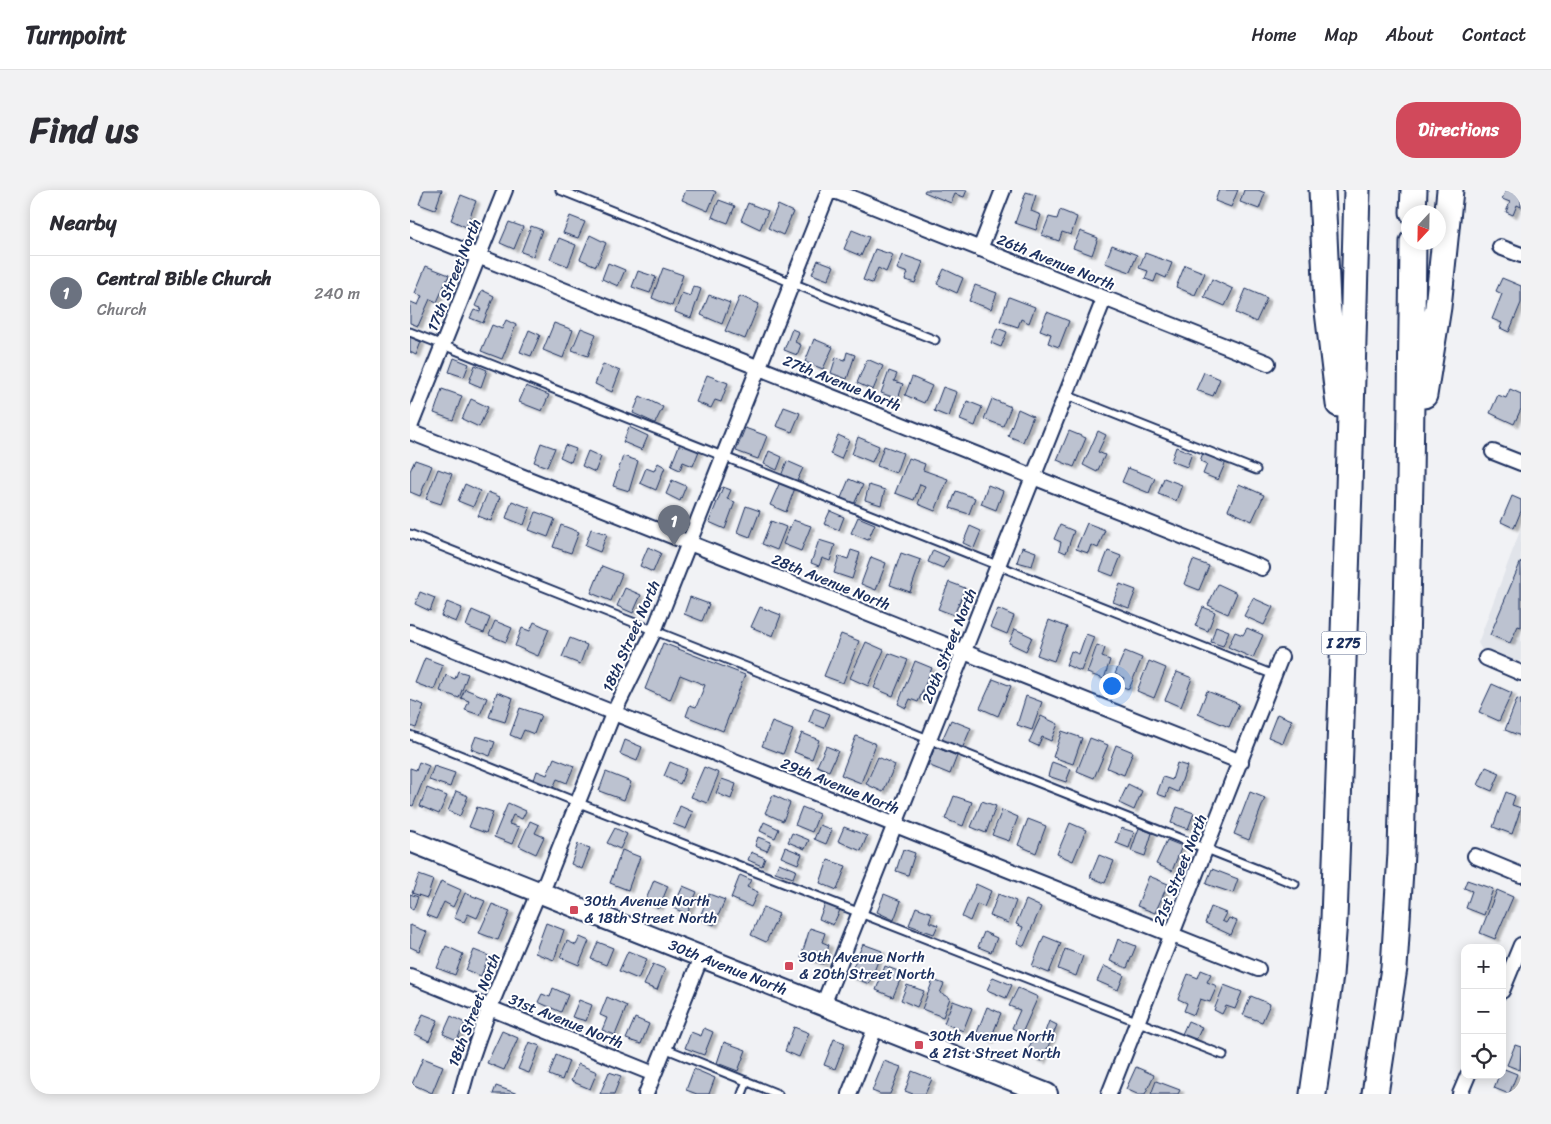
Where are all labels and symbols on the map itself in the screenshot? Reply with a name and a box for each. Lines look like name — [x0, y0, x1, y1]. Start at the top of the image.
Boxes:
north arrow — [1401, 205, 1446, 250]
street label: 17th Street North — [420, 215, 488, 335]
street label: 26th Avenue North — [993, 226, 1119, 298]
street label: 27th Avenue North — [779, 347, 905, 419]
pin: 1 — [658, 505, 690, 546]
street label: 28th Avenue North — [768, 546, 894, 618]
street label: 18th Street North — [595, 576, 667, 696]
street label: 20th Street North — [914, 584, 984, 708]
road number: I 275 — [1322, 632, 1366, 654]
your location — [1099, 673, 1125, 699]
street label: 29th Avenue North — [777, 750, 903, 822]
street label: 21st Street North — [1146, 810, 1214, 930]
place label: 30th Avenue North & 18th Street North — [584, 888, 717, 931]
marker: 30th Avenue North & 18th Street North — [568, 904, 580, 916]
street label: 30th Avenue North — [664, 932, 791, 1003]
place label: 30th Avenue North & 20th Street North — [799, 944, 935, 987]
street label: 18th Street North — [440, 949, 508, 1071]
marker: 30th Avenue North & 20th Street North — [783, 960, 795, 972]
street label: 31st Avenue North — [505, 986, 627, 1056]
place label: 30th Avenue North & 21st Street North — [929, 1023, 1061, 1066]
marker: 30th Avenue North & 21st Street North — [913, 1039, 925, 1051]

